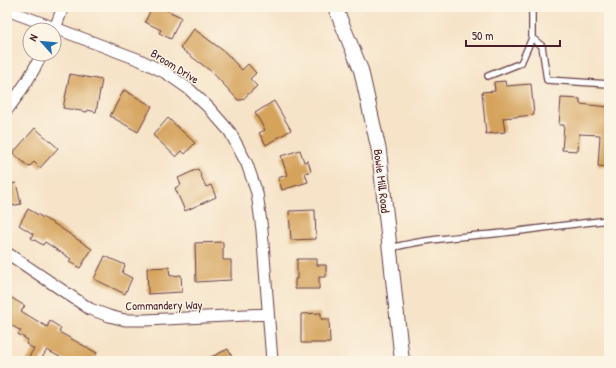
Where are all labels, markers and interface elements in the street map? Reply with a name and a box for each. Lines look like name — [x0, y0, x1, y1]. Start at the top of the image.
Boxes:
north arrow — [22, 22, 62, 62]
scale bar — [466, 22, 560, 48]
text: 50 m — [472, 27, 493, 44]
text: N — [26, 32, 41, 43]
street label: Broom Drive — [148, 45, 203, 88]
street label: Bowie Mill Road — [370, 148, 394, 214]
street label: Commandery Way — [125, 296, 203, 314]

